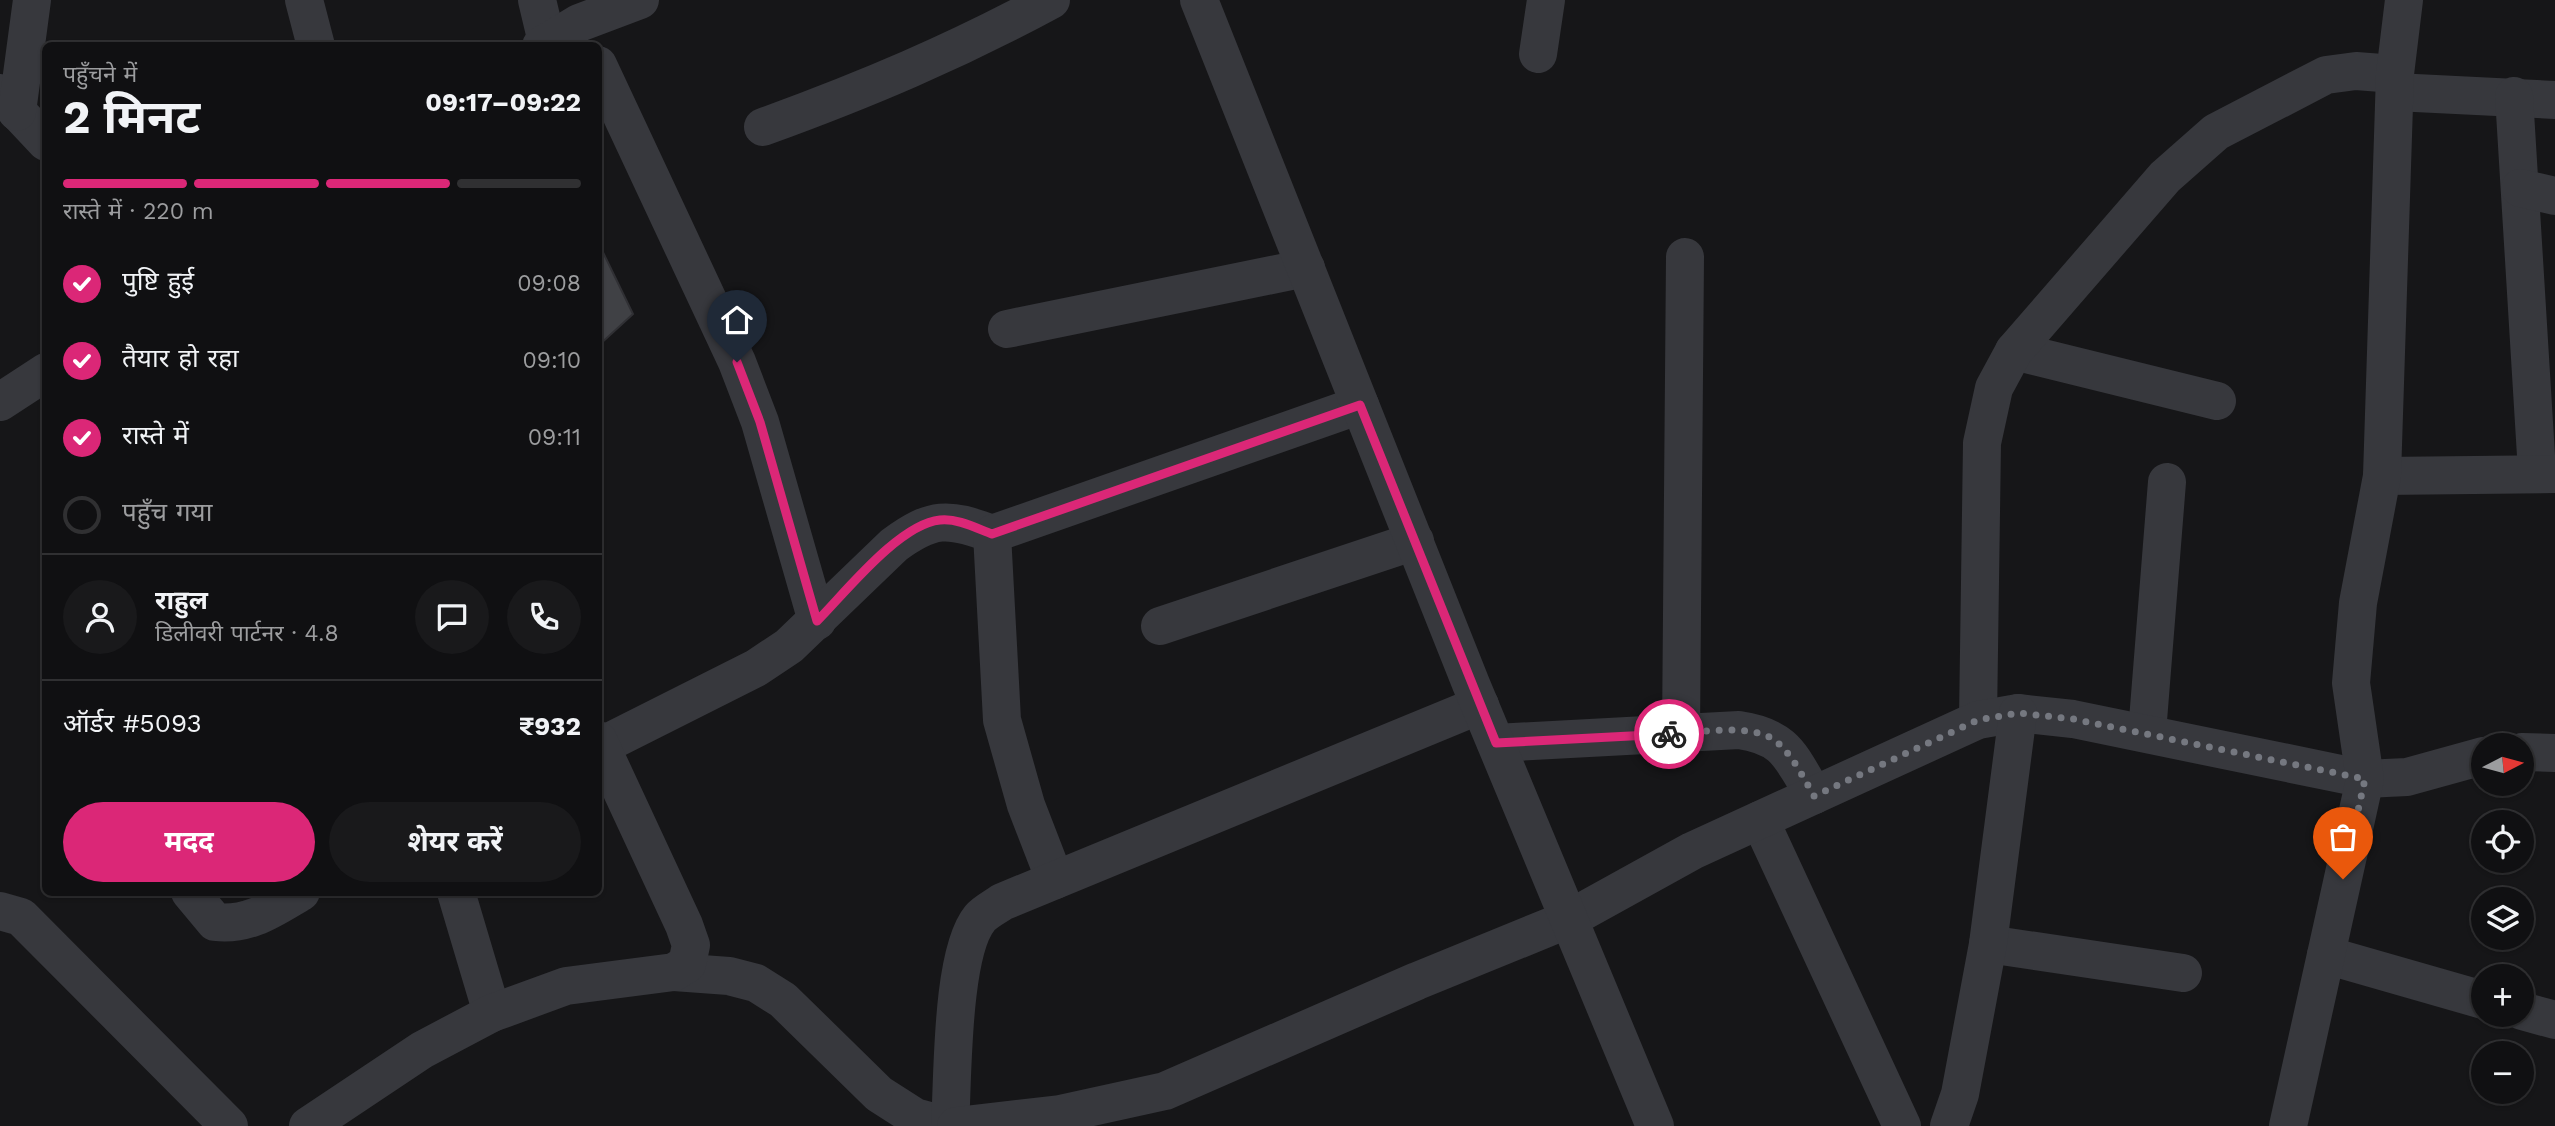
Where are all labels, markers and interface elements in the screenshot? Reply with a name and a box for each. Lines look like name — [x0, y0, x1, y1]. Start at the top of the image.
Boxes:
text: पहुँचने में — [63, 61, 137, 88]
text: 09:17–09:22 — [425, 87, 581, 117]
text: 2 मिनट — [63, 90, 200, 144]
text: रास्ते में · 220 m — [63, 198, 214, 225]
icon: check — [63, 265, 101, 303]
text: पुष्टि हुई — [122, 266, 194, 296]
text: 09:08 — [517, 270, 581, 297]
pin — [707, 290, 767, 362]
icon: home — [718, 301, 756, 339]
icon: check — [63, 342, 101, 380]
text: तैयार हो रहा — [122, 343, 239, 373]
text: 09:10 — [522, 347, 581, 374]
icon: check — [63, 419, 101, 457]
text: रास्ते में — [122, 420, 189, 450]
text: 09:11 — [528, 424, 581, 451]
text: पहुँच गया — [122, 497, 212, 527]
button: person — [63, 580, 137, 654]
button: chat — [415, 580, 489, 654]
button: phone — [507, 580, 581, 654]
text: राहुल — [155, 585, 208, 615]
text: डिलीवरी पार्टनर · 4.8 — [155, 620, 339, 647]
courier — [1634, 699, 1704, 769]
text: ऑर्डर #5093 — [63, 708, 202, 738]
text: ₹932 — [519, 711, 581, 741]
icon: bike — [1650, 715, 1688, 753]
north arrow — [2471, 733, 2534, 796]
map controls — [2471, 733, 2534, 1104]
button: मदद — [63, 802, 315, 882]
button: शेयर करें — [329, 802, 581, 882]
pin — [2313, 807, 2373, 879]
button: locate — [2471, 810, 2534, 873]
icon: bag — [2324, 818, 2362, 856]
button: layers — [2471, 887, 2534, 950]
button: + — [2471, 964, 2534, 1027]
button: − — [2471, 1041, 2534, 1104]

